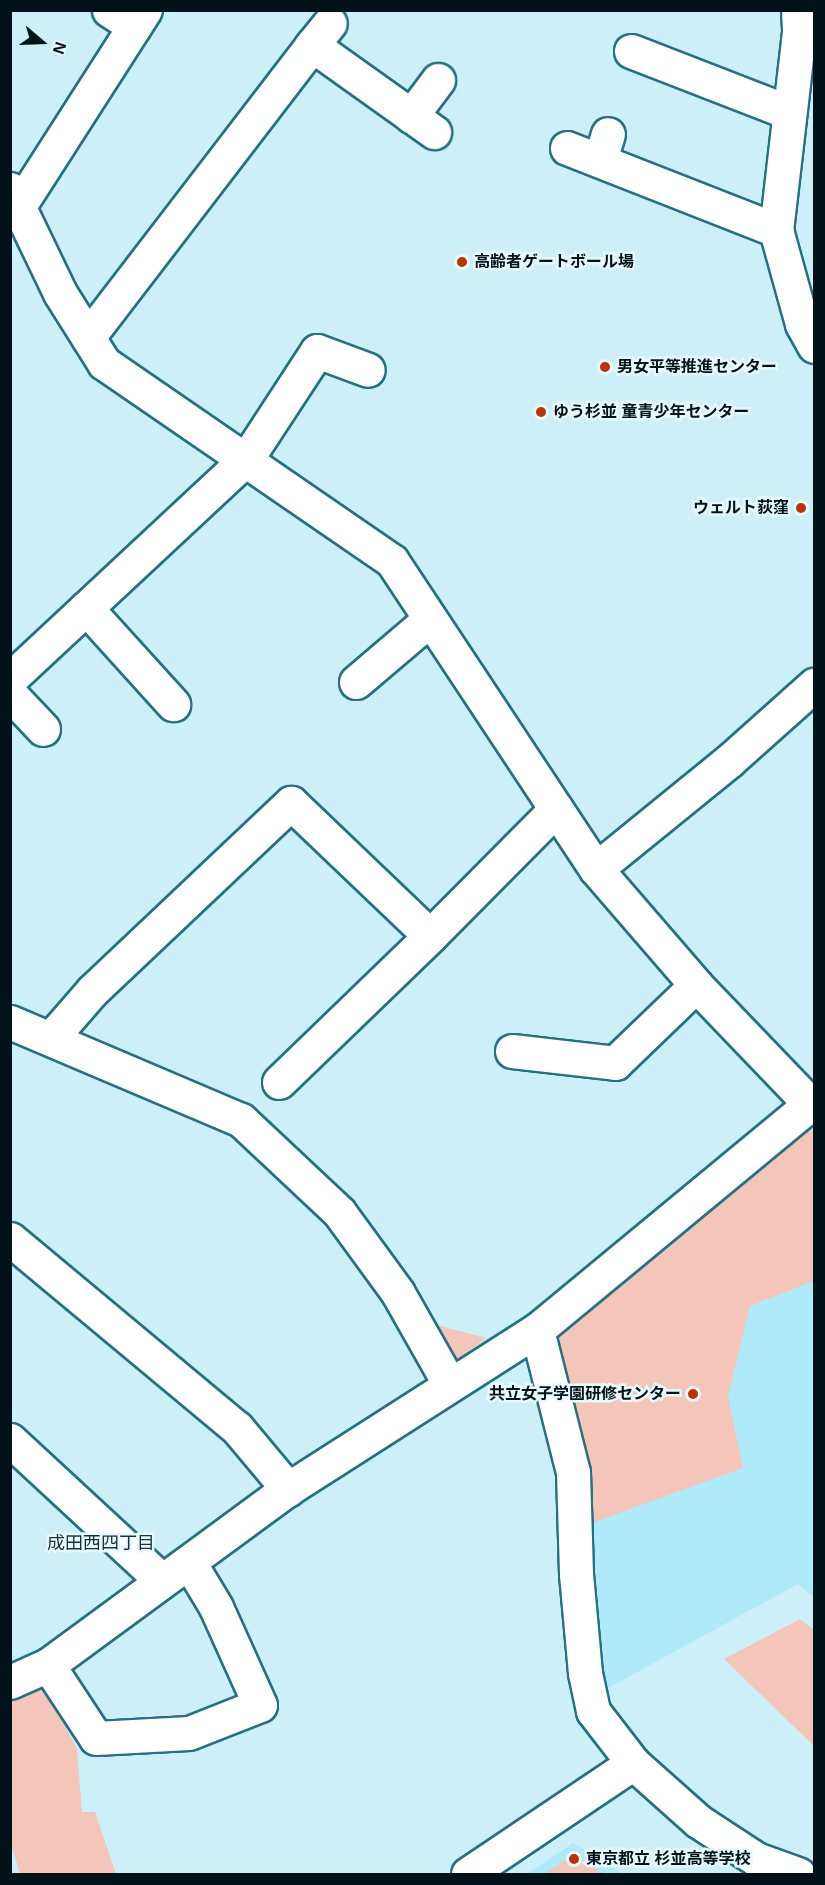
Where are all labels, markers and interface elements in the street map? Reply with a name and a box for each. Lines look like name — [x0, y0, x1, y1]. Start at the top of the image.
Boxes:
north arrow — [12, 12, 72, 72]
text: N — [50, 40, 69, 56]
place label: 高齢者ゲートボール場 — [474, 252, 634, 272]
marker: 高齢者ゲートボール場 — [455, 255, 469, 269]
place label: 男女平等推進センター — [617, 357, 777, 377]
marker: 男女平等推進センター — [598, 360, 612, 374]
place label: ゆう杉並 童青少年センター — [553, 402, 749, 422]
marker: ゆう杉並 童青少年センター — [534, 405, 548, 419]
place label: ウェルト荻窪 — [693, 498, 789, 518]
marker: ウェルト荻窪 — [794, 501, 808, 515]
place label: 共立女子学園研修センター — [489, 1384, 681, 1404]
marker: 共立女子学園研修センター — [686, 1387, 700, 1401]
district label: 成田西四丁目 — [47, 1532, 155, 1554]
place label: 東京都立 杉並高等学校 — [586, 1849, 750, 1869]
marker: 東京都立 杉並高等学校 — [567, 1852, 581, 1866]

